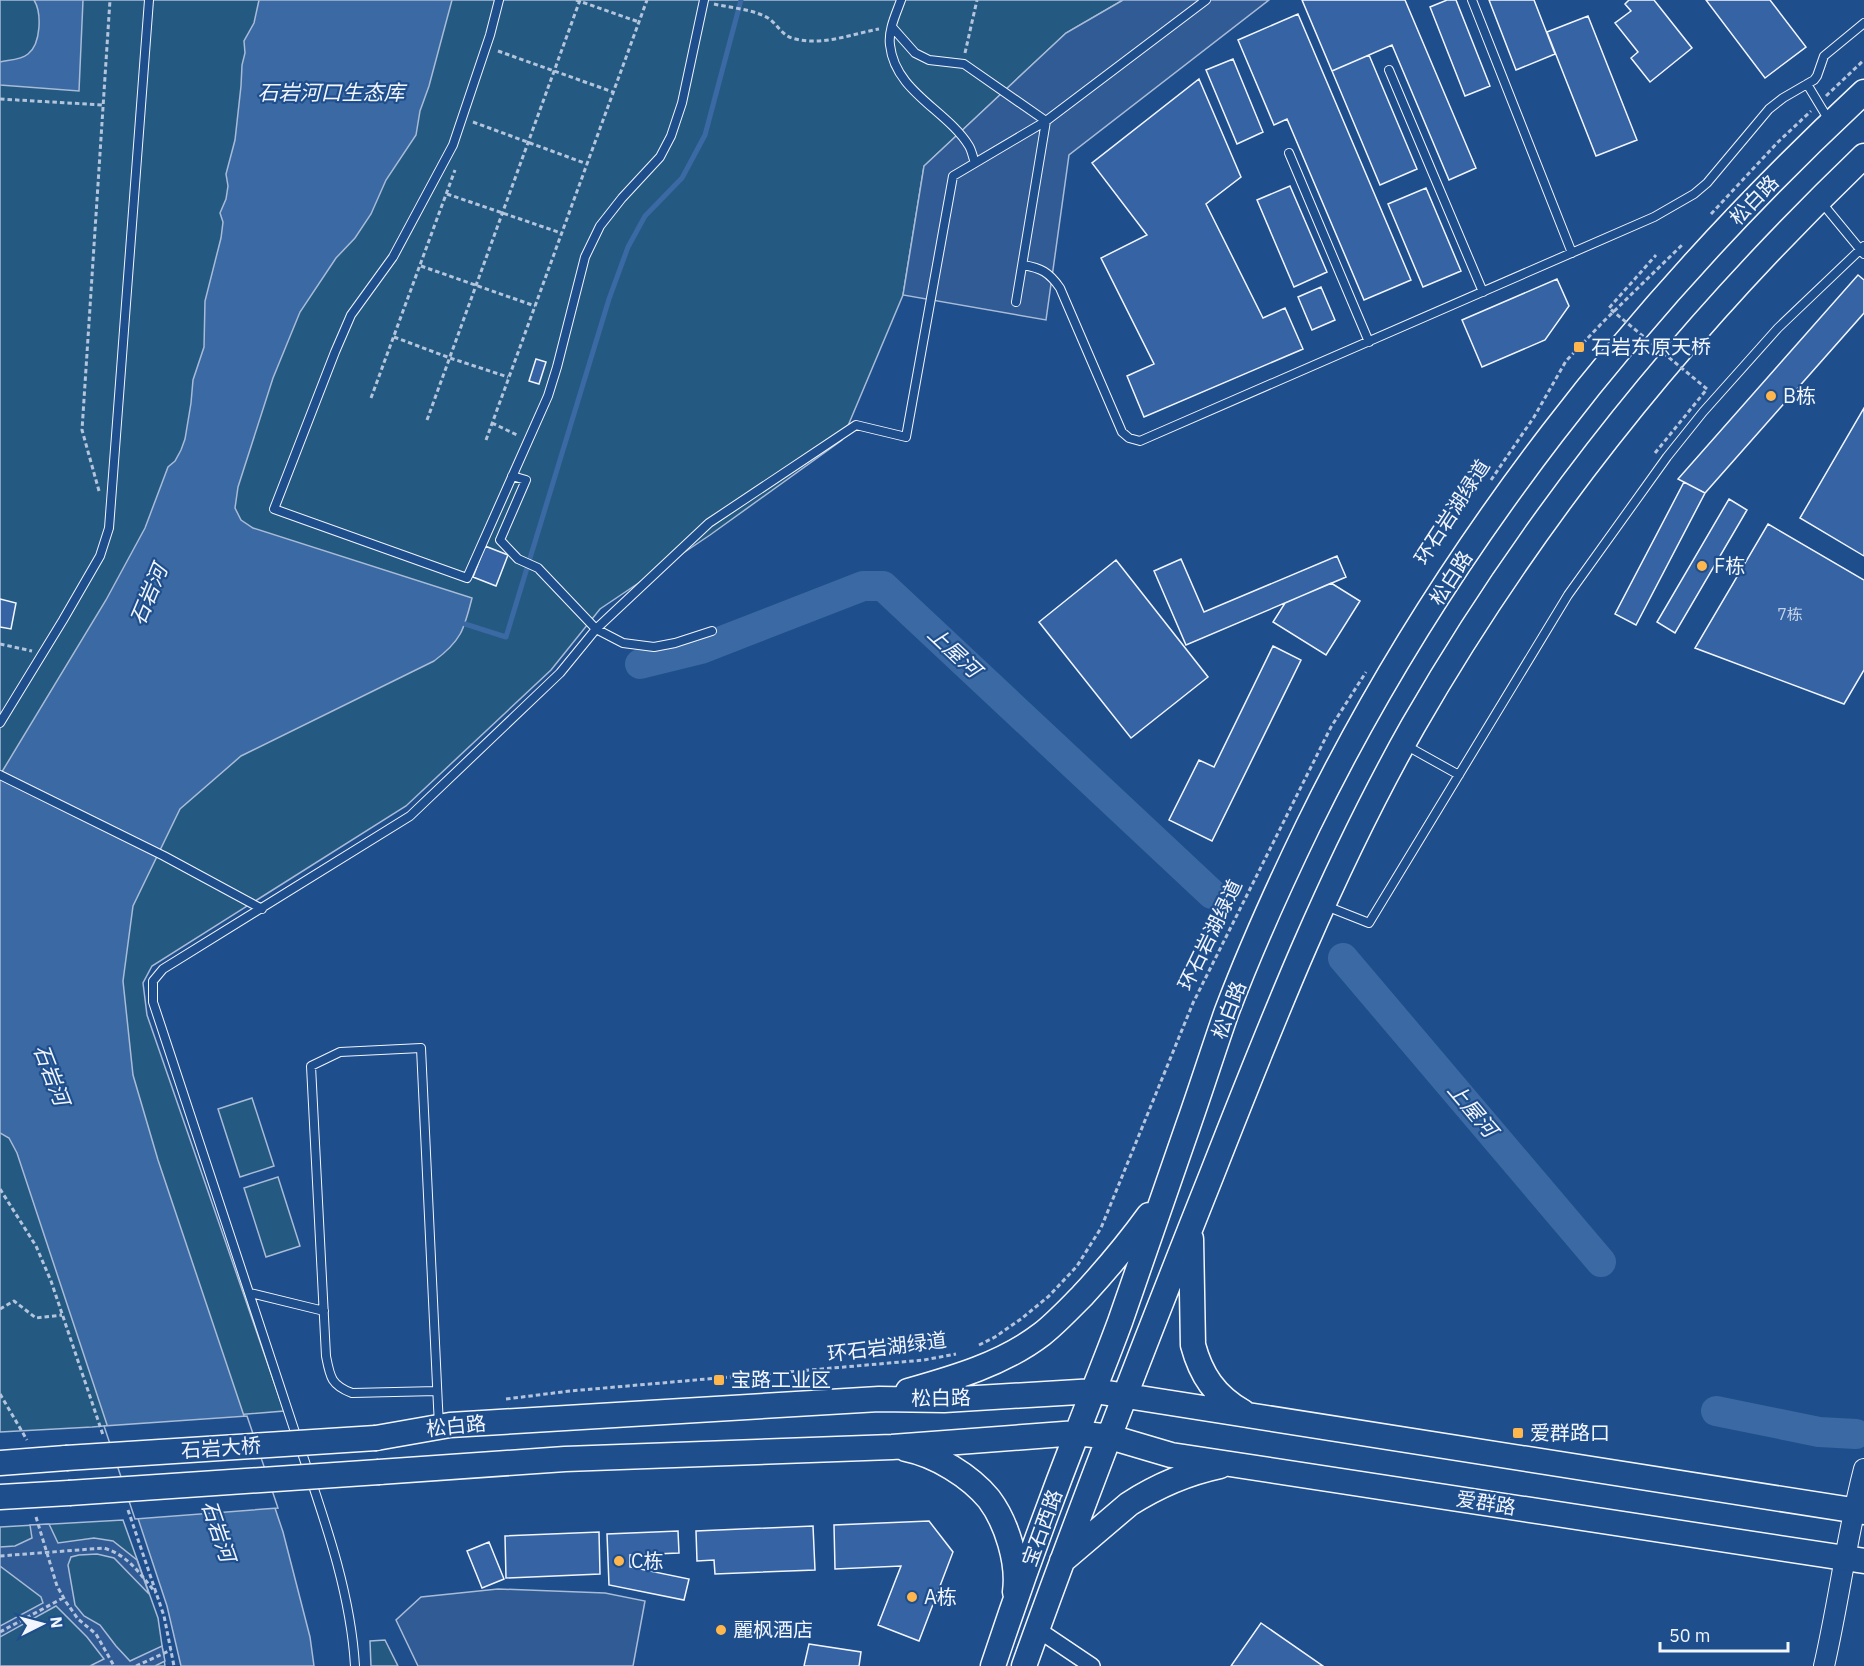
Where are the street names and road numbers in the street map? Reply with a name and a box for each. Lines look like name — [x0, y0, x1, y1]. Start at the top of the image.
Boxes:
street label: 松白路 — [1723, 169, 1784, 231]
street label: 环石岩湖绿道 — [1408, 454, 1496, 569]
street label: 松白路 — [1423, 545, 1478, 610]
street label: 环石岩湖绿道 — [1171, 875, 1248, 995]
street label: 松白路 — [1205, 977, 1252, 1043]
street label: 环石岩湖绿道 — [826, 1326, 948, 1367]
street label: 松白路 — [911, 1383, 971, 1412]
street label: 松白路 — [425, 1409, 487, 1442]
street label: 石岩大桥 — [180, 1431, 262, 1464]
street label: 爱群路 — [1454, 1484, 1518, 1521]
street label: 宝石西路 — [1015, 1486, 1068, 1570]

